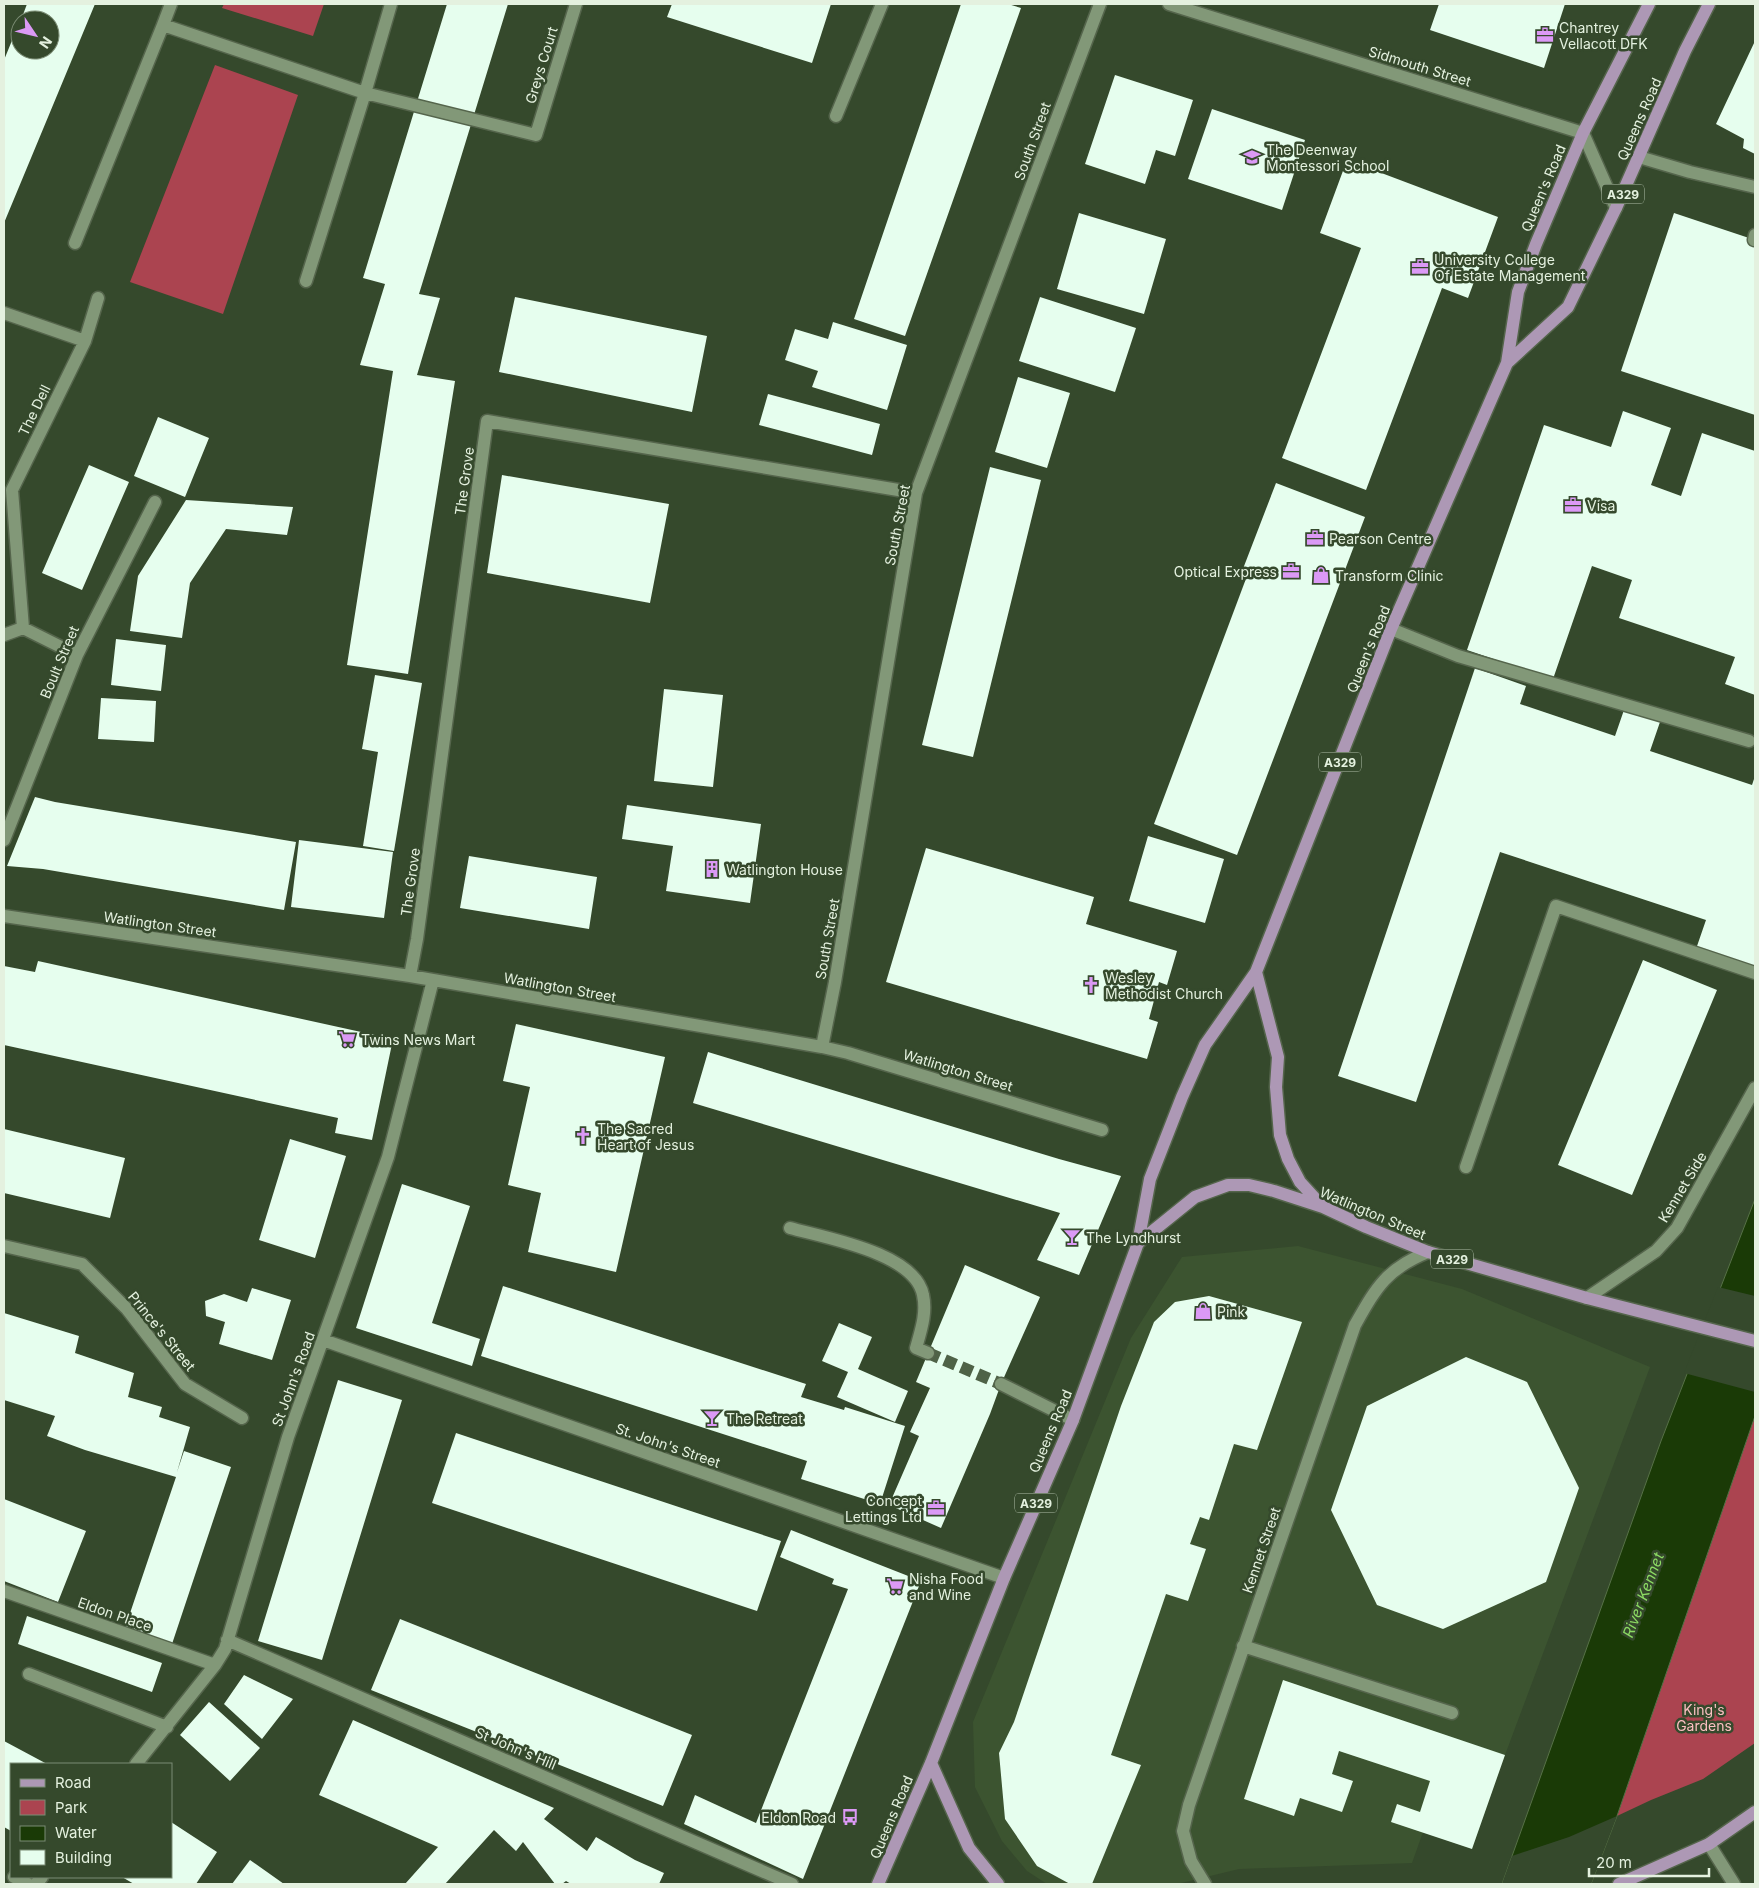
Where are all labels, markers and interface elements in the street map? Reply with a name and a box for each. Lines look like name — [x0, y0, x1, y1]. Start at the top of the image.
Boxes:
north arrow — [10, 10, 60, 60]
place label: Chantrey Vellacott DFK — [1559, 19, 1648, 52]
street label: Greys Court — [521, 24, 561, 106]
office icon: Chantrey Vellacott DFK — [1535, 25, 1555, 45]
text: N — [36, 33, 56, 52]
street label: Sidmouth Street — [1367, 42, 1474, 90]
street label: Queens Road — [1613, 75, 1665, 163]
street label: South Street — [1010, 99, 1054, 182]
place label: The Deenway Montessori School — [1266, 141, 1389, 174]
street label: Queen's Road — [1517, 142, 1569, 234]
school or university icon: The Deenway Montessori School — [1242, 147, 1262, 167]
road number: A329 — [1602, 184, 1644, 203]
place label: University College Of Estate Management — [1434, 251, 1586, 284]
office icon: University College Of Estate Management — [1410, 257, 1430, 277]
street label: The Dell — [14, 382, 54, 438]
street label: The Grove — [451, 446, 477, 516]
street label: South Street — [881, 483, 913, 567]
office icon: Visa — [1563, 495, 1583, 515]
place label: Visa — [1587, 497, 1615, 514]
office icon: Pearson Centre — [1305, 528, 1325, 548]
place label: Pearson Centre — [1329, 530, 1432, 547]
office icon: Optical Express — [1281, 561, 1301, 581]
place label: Optical Express — [1174, 563, 1277, 580]
shop icon: Transform Clinic — [1311, 565, 1331, 585]
place label: Transform Clinic — [1335, 567, 1444, 584]
street label: Queen's Road — [1343, 603, 1393, 695]
street label: Boult Street — [36, 623, 82, 701]
road number: A329 — [1319, 752, 1361, 772]
street label: The Grove — [397, 847, 423, 917]
building icon: Watlington House — [702, 859, 722, 879]
place label: Watlington House — [726, 861, 843, 878]
street label: South Street — [812, 897, 843, 981]
street label: Watlington Street — [103, 908, 218, 940]
street label: Watlington Street — [503, 969, 618, 1005]
place label: Wesley Methodist Church — [1105, 969, 1223, 1002]
church icon: Wesley Methodist Church — [1081, 975, 1101, 995]
supermarket icon: Twins News Mart — [337, 1029, 357, 1049]
place label: Twins News Mart — [361, 1031, 476, 1048]
street label: Watlington Street — [901, 1045, 1015, 1095]
place label: The Sacred Heart of Jesus — [597, 1120, 694, 1153]
church icon: The Sacred Heart of Jesus — [573, 1126, 593, 1146]
street label: Kennet Side — [1654, 1149, 1710, 1225]
street label: Watlington Street — [1317, 1183, 1429, 1243]
bar icon: The Lyndhurst — [1062, 1227, 1082, 1247]
place label: The Lyndhurst — [1086, 1229, 1181, 1246]
road number: A329 — [1431, 1250, 1473, 1268]
street label: Prince's Street — [125, 1288, 199, 1374]
shop icon: Pink — [1193, 1301, 1213, 1321]
place label: Pink — [1217, 1303, 1246, 1320]
street label: St John's Road — [268, 1329, 318, 1429]
street label: Queens Road — [1025, 1387, 1075, 1475]
bar icon: The Retreat — [702, 1408, 722, 1428]
place label: The Retreat — [726, 1410, 803, 1427]
street label: St. John's Street — [613, 1419, 723, 1471]
place label: Concept Lettings Ltd — [845, 1492, 922, 1525]
road number: A329 — [1015, 1494, 1057, 1512]
office icon: Concept Lettings Ltd — [926, 1498, 946, 1518]
street label: Kennet Street — [1238, 1504, 1284, 1595]
water label: River Kennet — [1618, 1549, 1668, 1640]
place label: Nisha Food and Wine — [909, 1570, 983, 1603]
supermarket icon: Nisha Food and Wine — [885, 1576, 905, 1596]
street label: Eldon Place — [76, 1593, 154, 1635]
park label: King's Gardens — [1676, 1701, 1732, 1734]
street label: St John's Hill — [473, 1723, 559, 1773]
legend — [10, 1763, 172, 1878]
text: Road — [55, 1773, 91, 1792]
street label: Queens Road — [866, 1773, 916, 1861]
text: Park — [55, 1798, 88, 1817]
bus stop icon: Eldon Road — [840, 1807, 860, 1827]
place label: Eldon Road — [761, 1809, 836, 1826]
text: Water — [55, 1823, 97, 1842]
scale bar — [1589, 1846, 1709, 1878]
text: Building — [55, 1848, 112, 1867]
text: 20 m — [1596, 1853, 1632, 1872]

